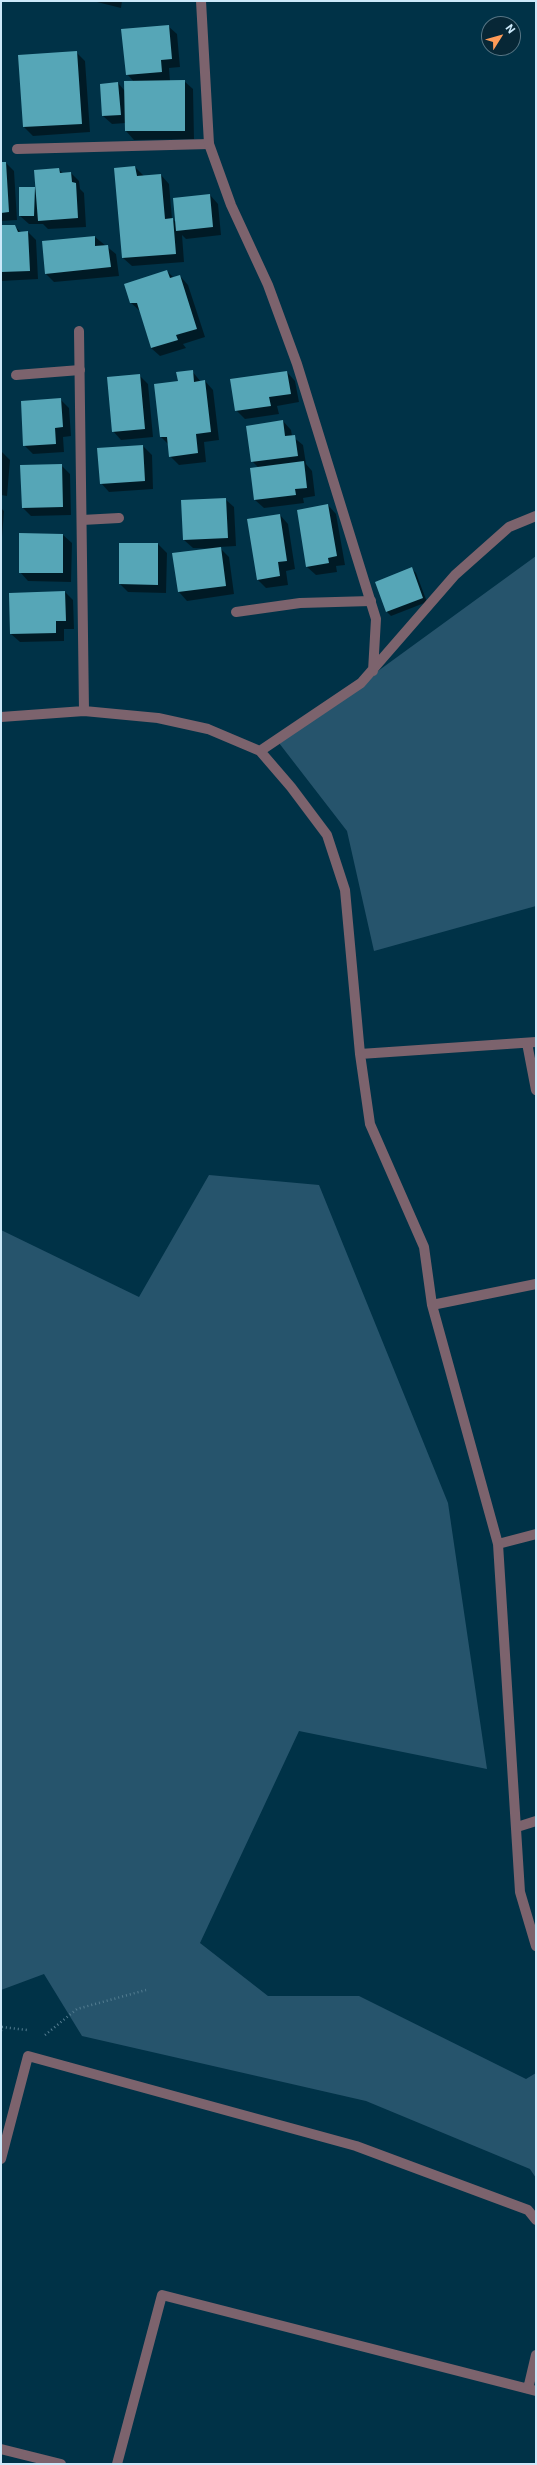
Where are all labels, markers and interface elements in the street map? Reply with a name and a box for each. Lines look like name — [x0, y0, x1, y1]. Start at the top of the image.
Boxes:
north arrow — [481, 16, 521, 56]
text: N — [503, 22, 518, 36]

